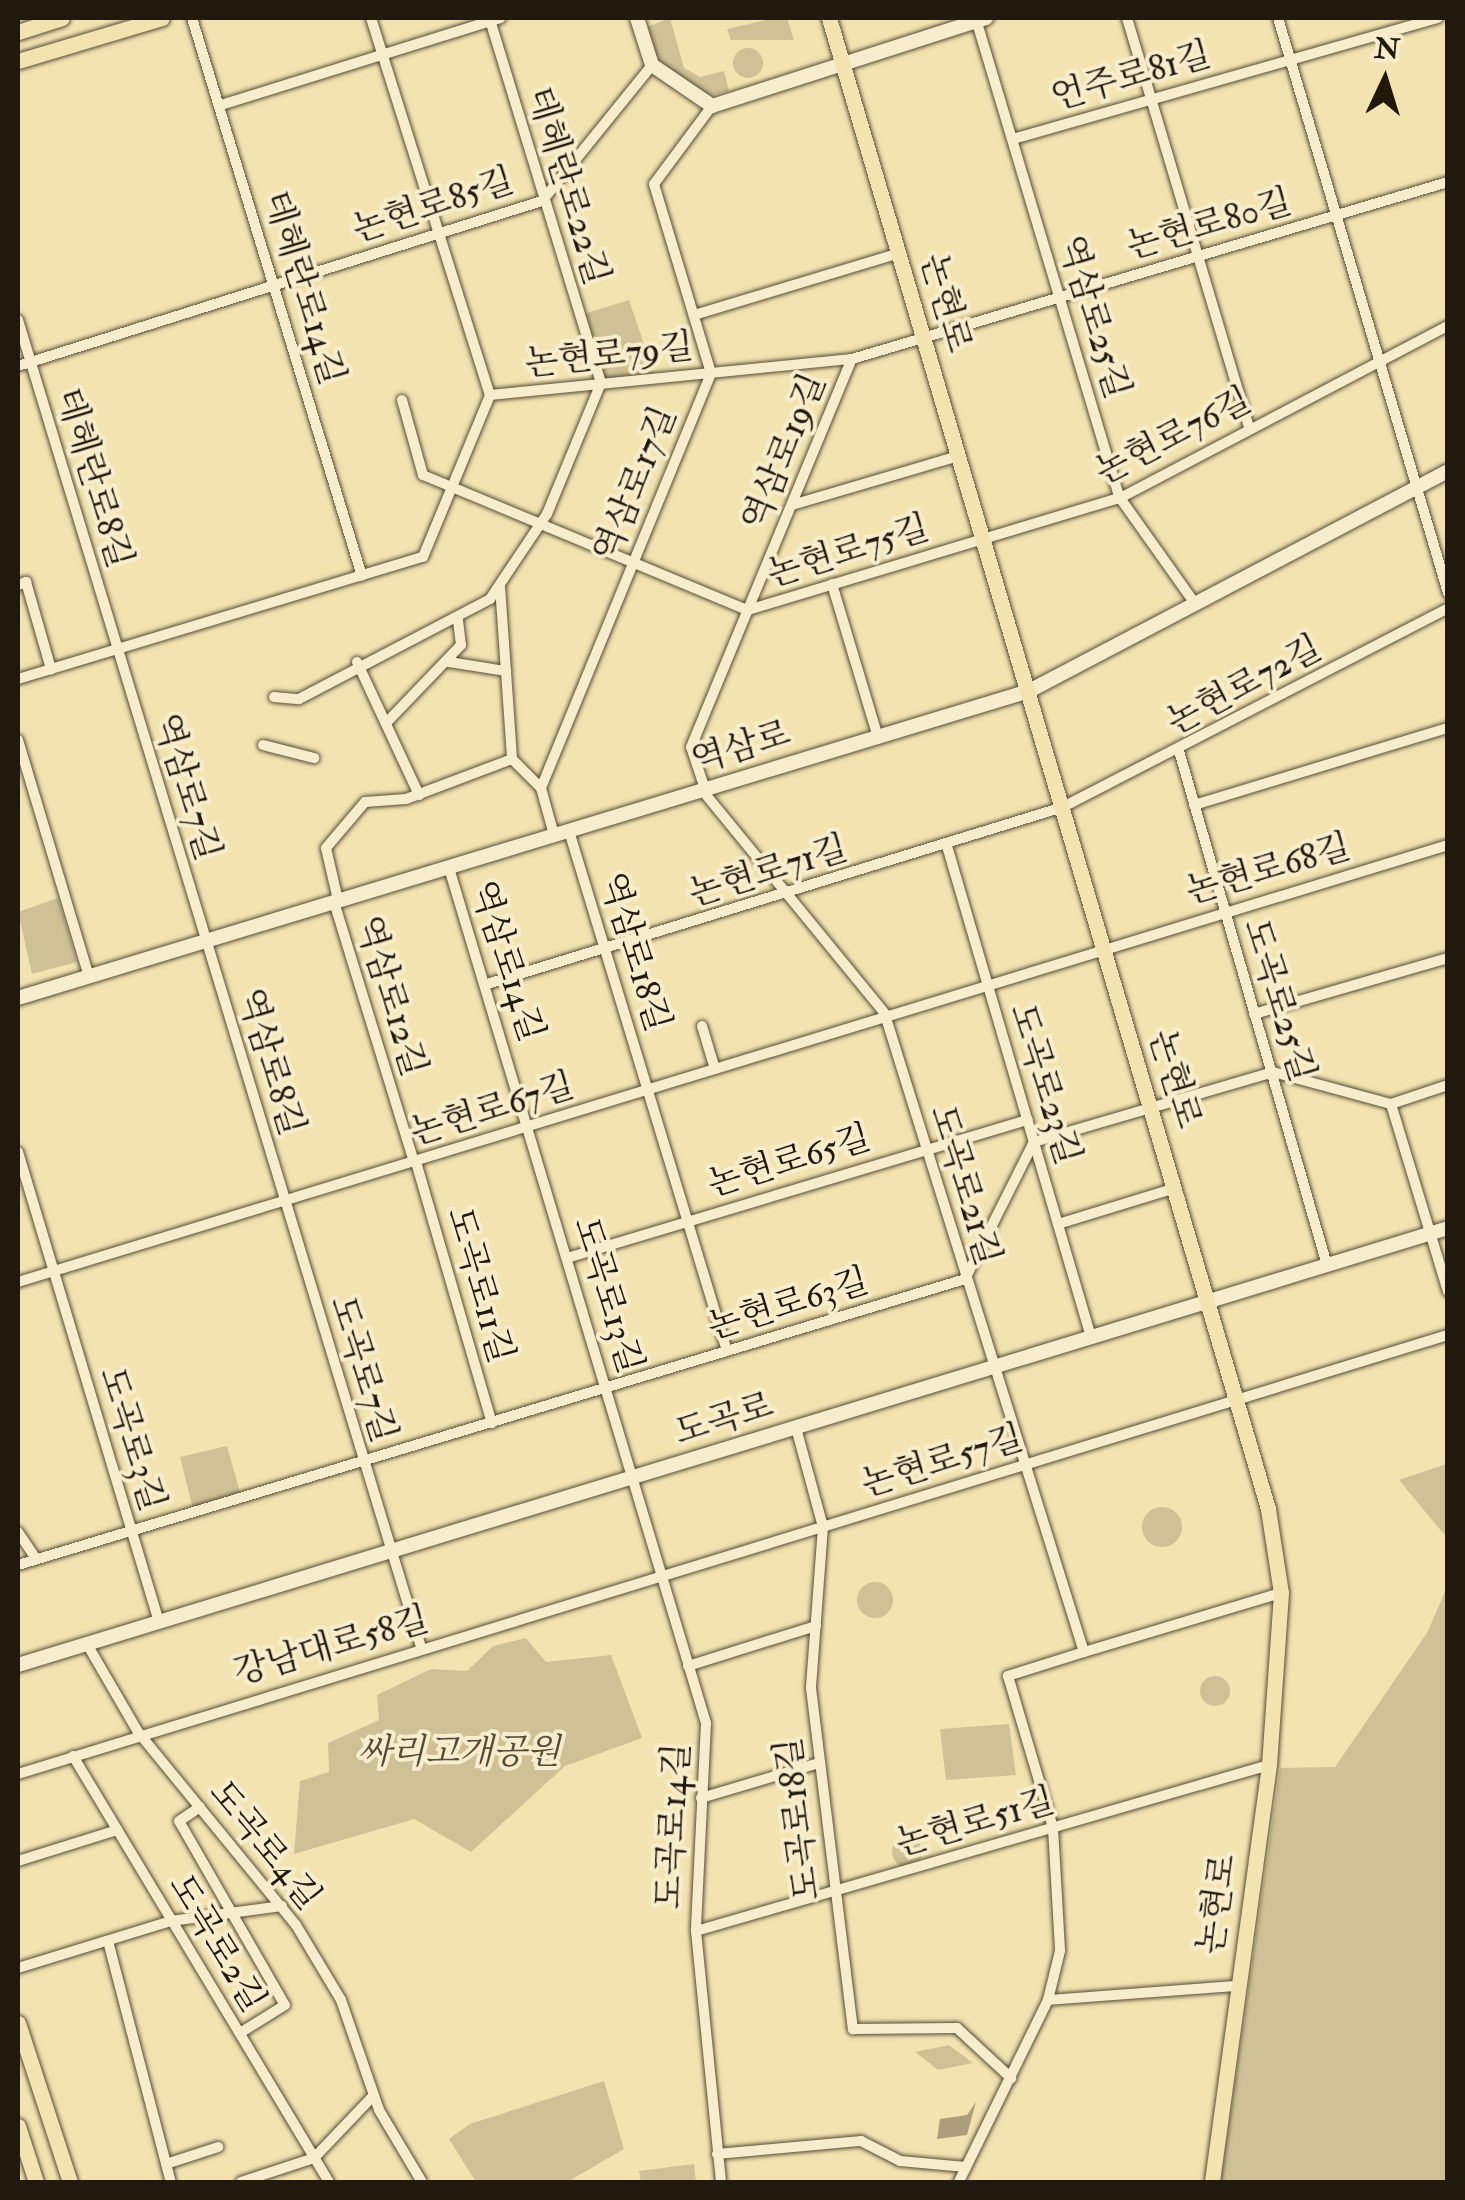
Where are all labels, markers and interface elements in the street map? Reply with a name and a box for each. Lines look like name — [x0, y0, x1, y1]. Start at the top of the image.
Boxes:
north arrow — [1335, 30, 1435, 130]
text: N — [1373, 31, 1401, 68]
street label: 언주로81길 — [1046, 33, 1216, 119]
street label: 테헤란로22길 — [518, 82, 618, 290]
street label: 논현로85길 — [347, 159, 519, 251]
street label: 논현로80길 — [1122, 180, 1296, 268]
street label: 테헤란로14길 — [255, 186, 353, 390]
street label: 역삼로25길 — [1049, 230, 1139, 404]
street label: 논현로 — [912, 248, 980, 358]
street label: 논현로79길 — [523, 325, 695, 385]
street label: 역삼로19길 — [734, 367, 834, 537]
street label: 논현로76길 — [1088, 379, 1258, 493]
street label: 테헤란로8길 — [47, 383, 141, 573]
street label: 역삼로17길 — [585, 400, 685, 568]
street label: 논현로75길 — [762, 507, 934, 595]
street label: 논현로72길 — [1160, 627, 1328, 743]
street label: 역삼로7길 — [145, 709, 229, 865]
street label: 역삼로 — [686, 712, 796, 782]
street label: 논현로68길 — [1181, 825, 1355, 913]
street label: 논현로71길 — [684, 827, 852, 915]
street label: 역삼로18길 — [591, 867, 679, 1037]
street label: 역삼로14길 — [461, 875, 553, 1047]
street label: 역삼로12길 — [347, 911, 435, 1081]
street label: 도곡로25길 — [1234, 913, 1324, 1087]
street label: 역삼로8길 — [229, 983, 313, 1141]
street label: 도곡로23길 — [1001, 998, 1089, 1170]
street label: 논현로 — [1140, 1024, 1210, 1134]
street label: 논현로67길 — [405, 1064, 579, 1154]
street label: 도곡로21길 — [921, 1100, 1009, 1270]
street label: 논현로65길 — [702, 1116, 876, 1206]
street label: 도곡로11길 — [438, 1202, 522, 1368]
street label: 도곡로13길 — [564, 1212, 652, 1378]
street label: 논현로63길 — [702, 1260, 874, 1348]
street label: 도곡로7길 — [321, 1291, 405, 1447]
street label: 도곡로3길 — [90, 1362, 174, 1516]
street label: 도곡로 — [669, 1384, 779, 1454]
street label: 논현로57길 — [856, 1417, 1028, 1505]
street label: 강남대로58길 — [229, 1598, 433, 1694]
park label: 싸리고개공원 — [358, 1731, 560, 1773]
street label: 도곡로18길 — [767, 1735, 829, 1903]
street label: 도곡로14길 — [648, 1742, 698, 1910]
street label: 도곡로4길 — [200, 1772, 330, 1918]
street label: 논현로51길 — [891, 1779, 1059, 1865]
street label: 논현로 — [1189, 1851, 1245, 1957]
street label: 도곡로2길 — [160, 1867, 274, 2019]

